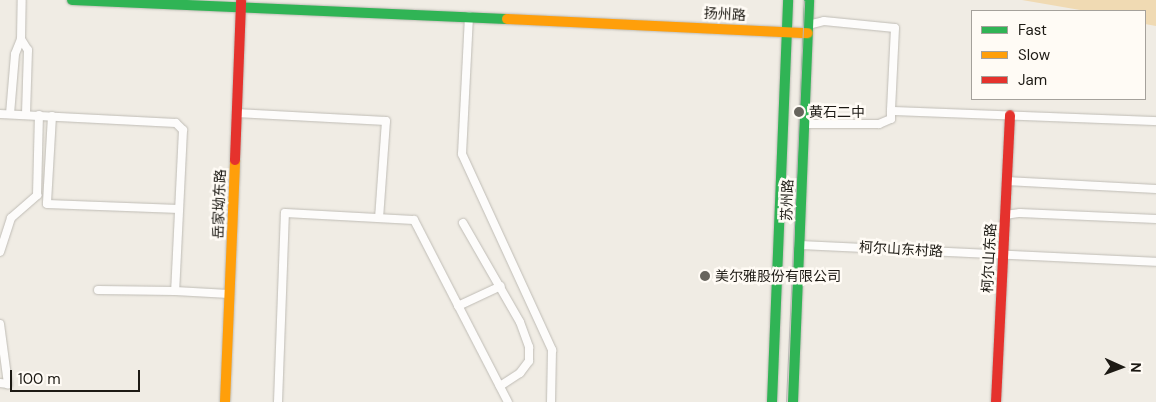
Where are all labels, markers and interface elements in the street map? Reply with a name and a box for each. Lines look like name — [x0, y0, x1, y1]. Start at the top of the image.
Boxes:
street label: 扬州路 — [704, 5, 746, 23]
legend — [971, 10, 1146, 100]
text: Fast — [1018, 20, 1047, 40]
text: Slow — [1018, 45, 1050, 65]
text: Jam — [1018, 70, 1047, 90]
place label: 黄石二中 — [809, 104, 865, 120]
marker: 黄石二中 — [793, 106, 805, 118]
street label: 岳家坳东路 — [209, 169, 229, 239]
street label: 苏州路 — [778, 179, 796, 221]
street label: 柯尔山东路 — [979, 223, 999, 293]
street label: 柯尔山东村路 — [859, 238, 943, 260]
place label: 美尔雅股份有限公司 — [715, 268, 841, 284]
marker: 美尔雅股份有限公司 — [699, 270, 711, 282]
north arrow — [1096, 342, 1146, 392]
scale bar — [12, 360, 142, 392]
text: N — [1127, 362, 1145, 373]
text: 100 m — [18, 369, 61, 389]

